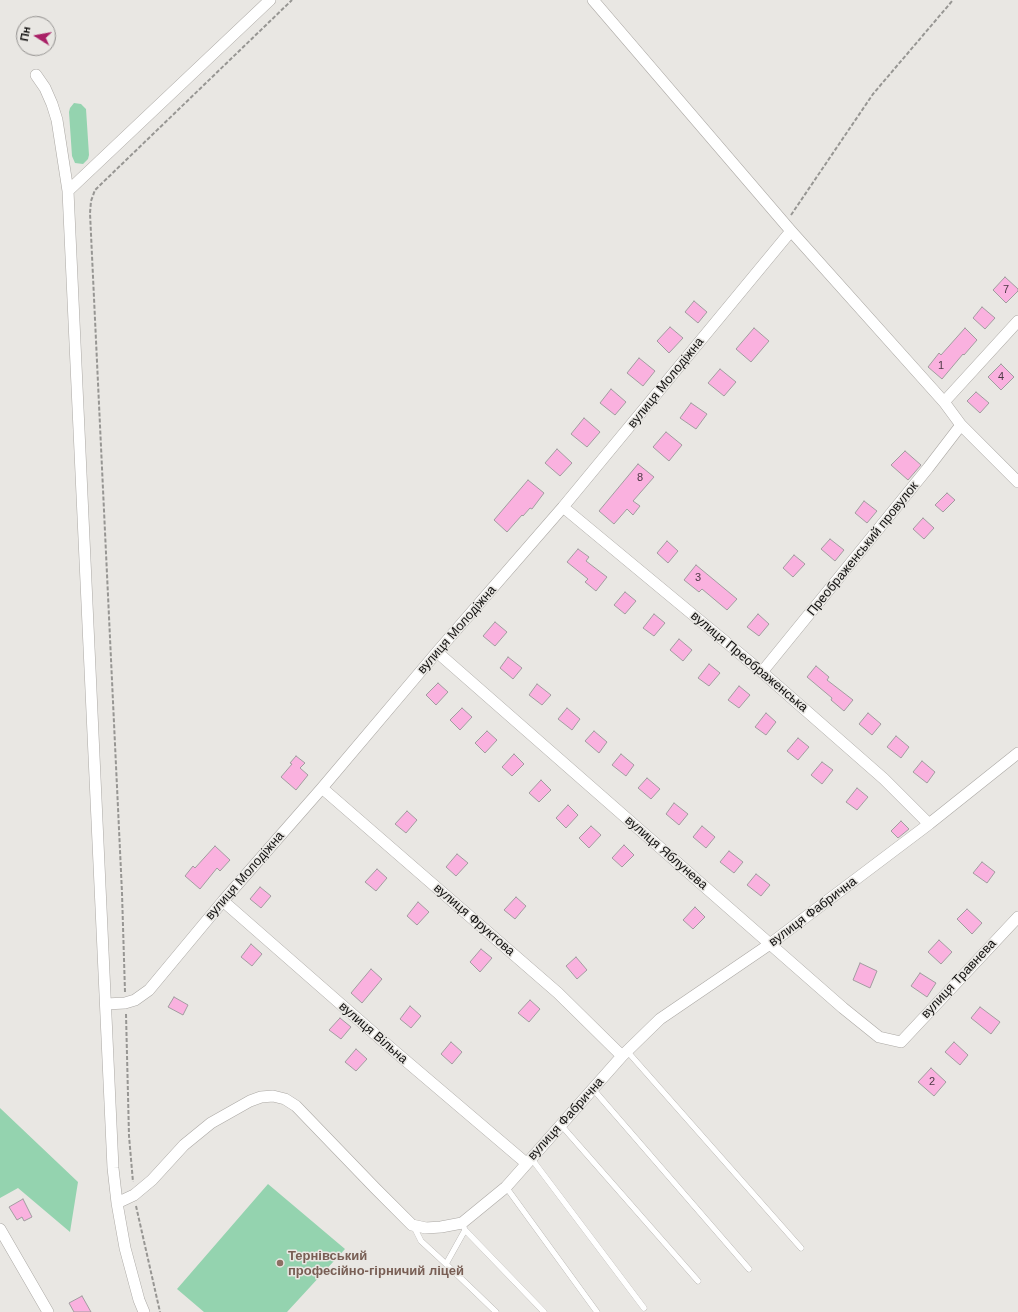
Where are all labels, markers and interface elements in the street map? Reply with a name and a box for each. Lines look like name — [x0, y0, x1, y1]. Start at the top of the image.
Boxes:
north arrow — [16, 16, 56, 56]
text: Пн — [18, 26, 32, 42]
house number: 7 — [1003, 283, 1009, 297]
street label: вулиця Молодіжна — [625, 335, 707, 431]
house number: 1 — [938, 359, 944, 373]
house number: 4 — [998, 370, 1004, 384]
house number: 8 — [637, 471, 643, 485]
street label: Преображенський провулок — [804, 479, 922, 619]
house number: 3 — [695, 571, 701, 585]
street label: вулиця Молодіжна — [414, 583, 500, 677]
street label: вулиця Преображенська — [687, 608, 811, 716]
street label: вулиця Яблунева — [621, 813, 711, 893]
street label: вулиця Молодіжна — [202, 829, 288, 923]
street label: вулиця Фабрична — [766, 874, 860, 950]
street label: вулиця Фруктова — [430, 881, 518, 959]
street label: вулиця Травнева — [918, 936, 1000, 1022]
street label: вулиця Вільна — [335, 999, 411, 1067]
street label: вулиця Фабрична — [525, 1074, 607, 1164]
house number: 2 — [929, 1075, 935, 1089]
place label: Тернівський професійно-гірничий ліцей — [288, 1248, 464, 1279]
marker: Тернівський професійно-гірничий ліцей — [275, 1258, 285, 1268]

